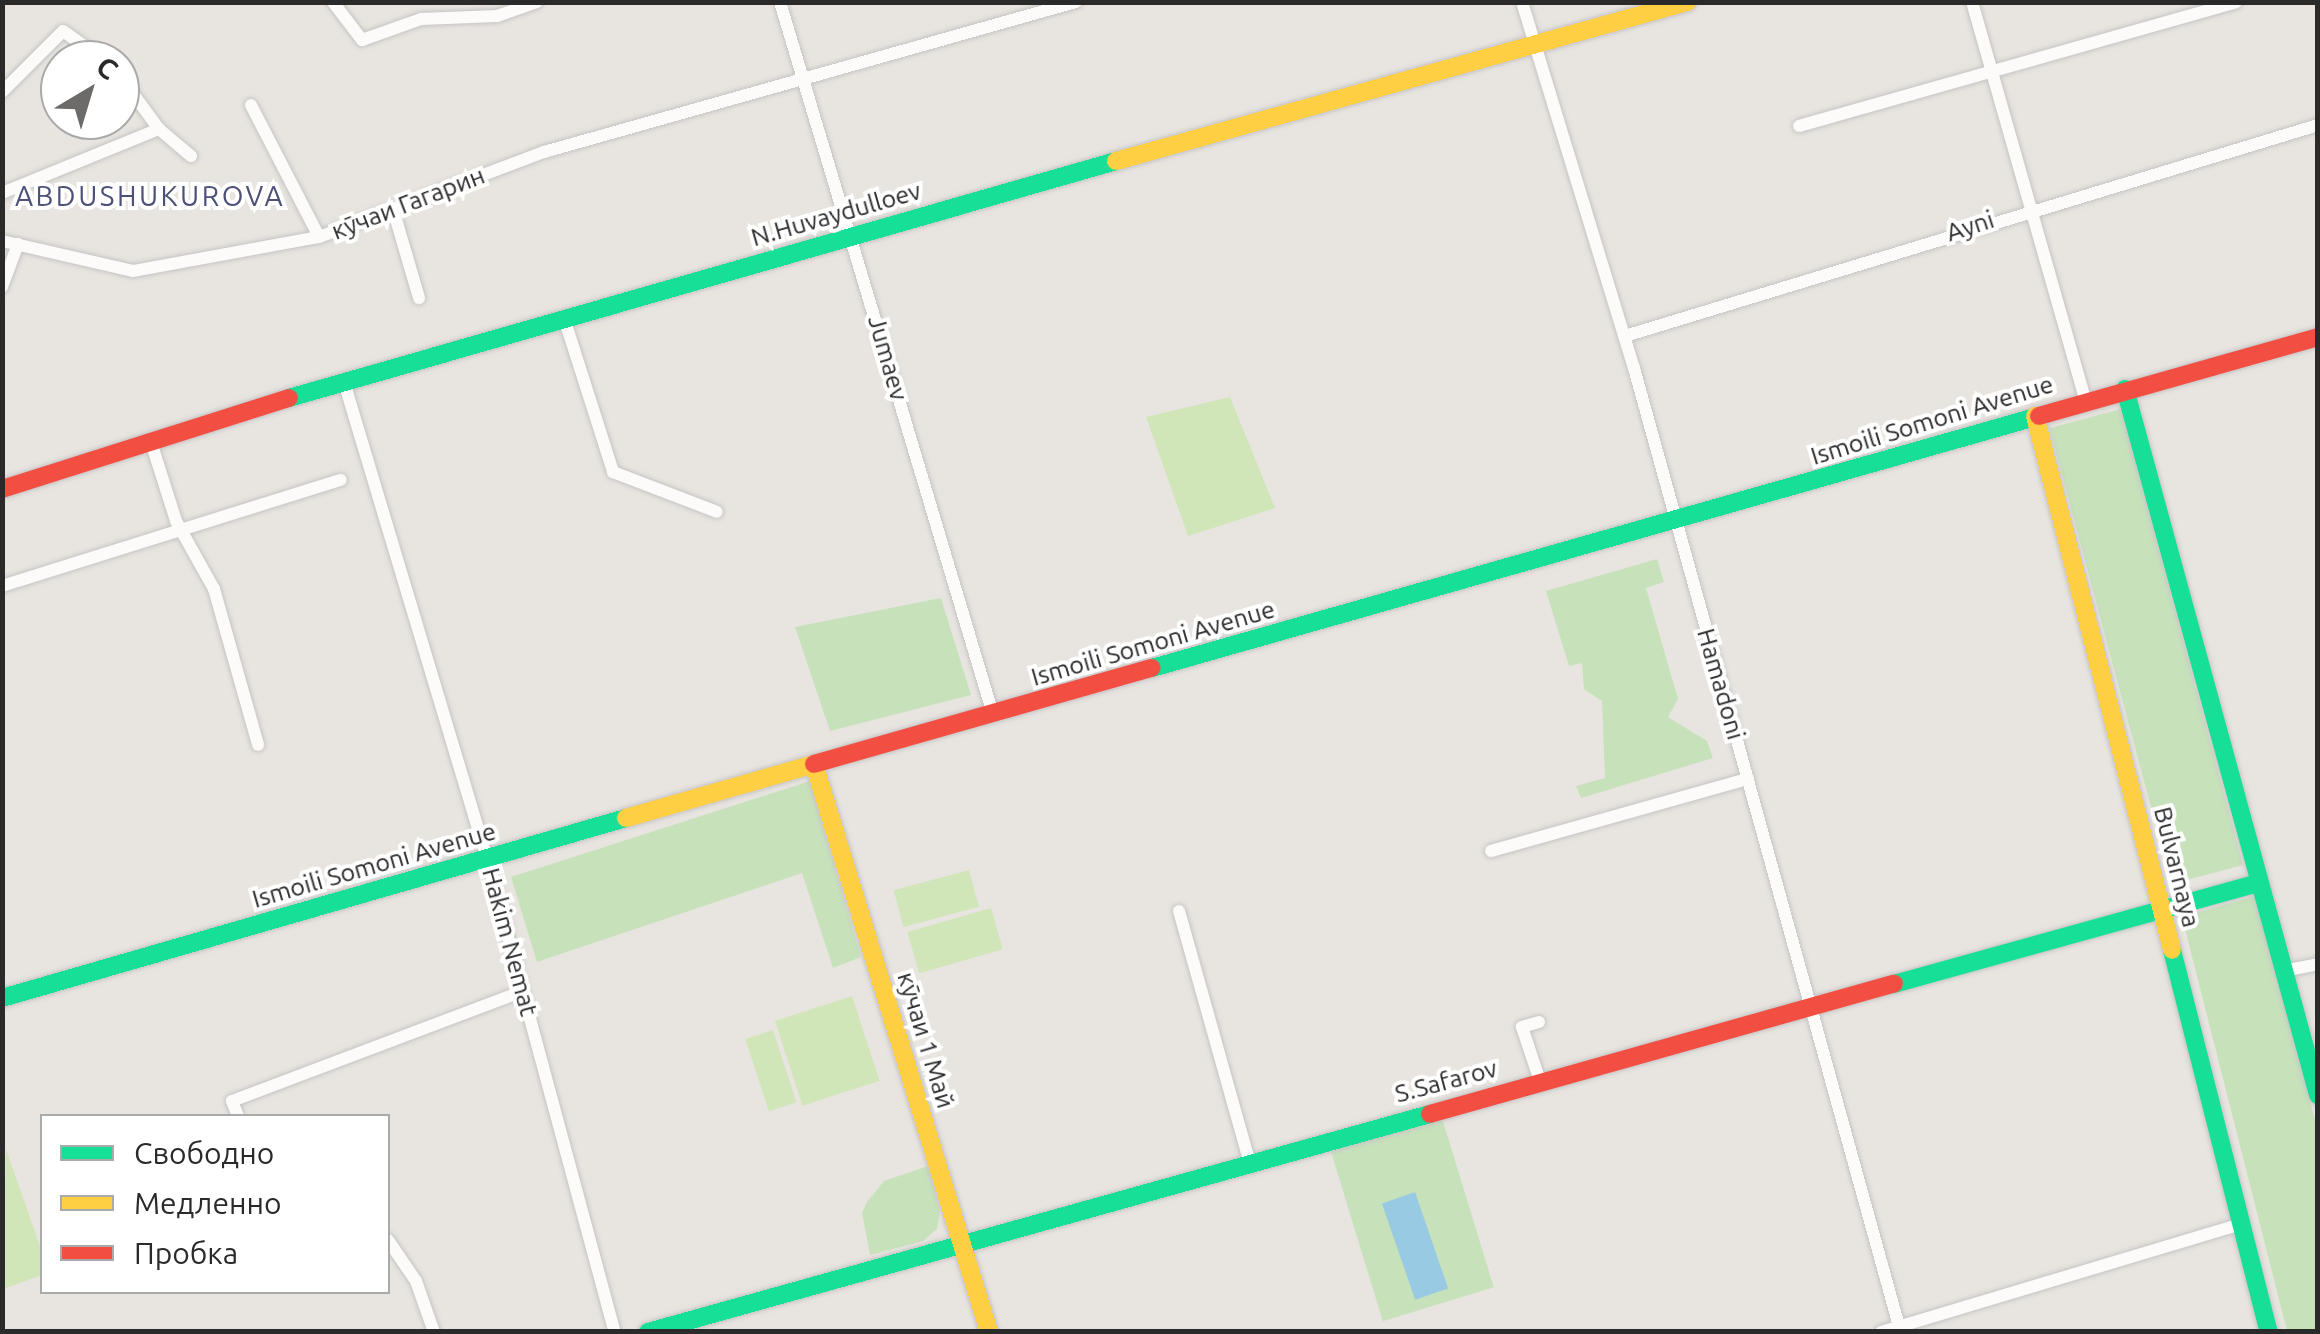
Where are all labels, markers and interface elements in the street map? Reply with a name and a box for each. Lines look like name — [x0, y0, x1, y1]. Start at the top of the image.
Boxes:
north arrow — [40, 40, 140, 140]
text: С — [91, 50, 124, 85]
street label: кӯчаи Гагарин — [327, 160, 489, 246]
street label: N.Huvaydulloev — [748, 175, 924, 253]
district label: ABDUSHUKUROVA — [15, 179, 285, 213]
street label: Ayni — [1942, 204, 1998, 248]
street label: Jumaev — [862, 312, 914, 404]
street label: Ismoili Somoni Avenue — [1807, 369, 2057, 471]
street label: Ismoili Somoni Avenue — [1028, 594, 1278, 692]
street label: Hamadoni — [1691, 625, 1751, 743]
street label: Bulvarnaya — [2148, 804, 2206, 930]
street label: Ismoili Somoni Avenue — [249, 816, 499, 914]
street label: Hakim Nemat — [476, 865, 544, 1019]
street label: кӯчаи 1 Май — [891, 968, 961, 1112]
street label: S.Safarov — [1392, 1053, 1500, 1109]
legend — [40, 1114, 390, 1294]
text: Свободно — [134, 1136, 274, 1170]
text: Медленно — [134, 1186, 282, 1220]
text: Пробка — [134, 1236, 238, 1270]

